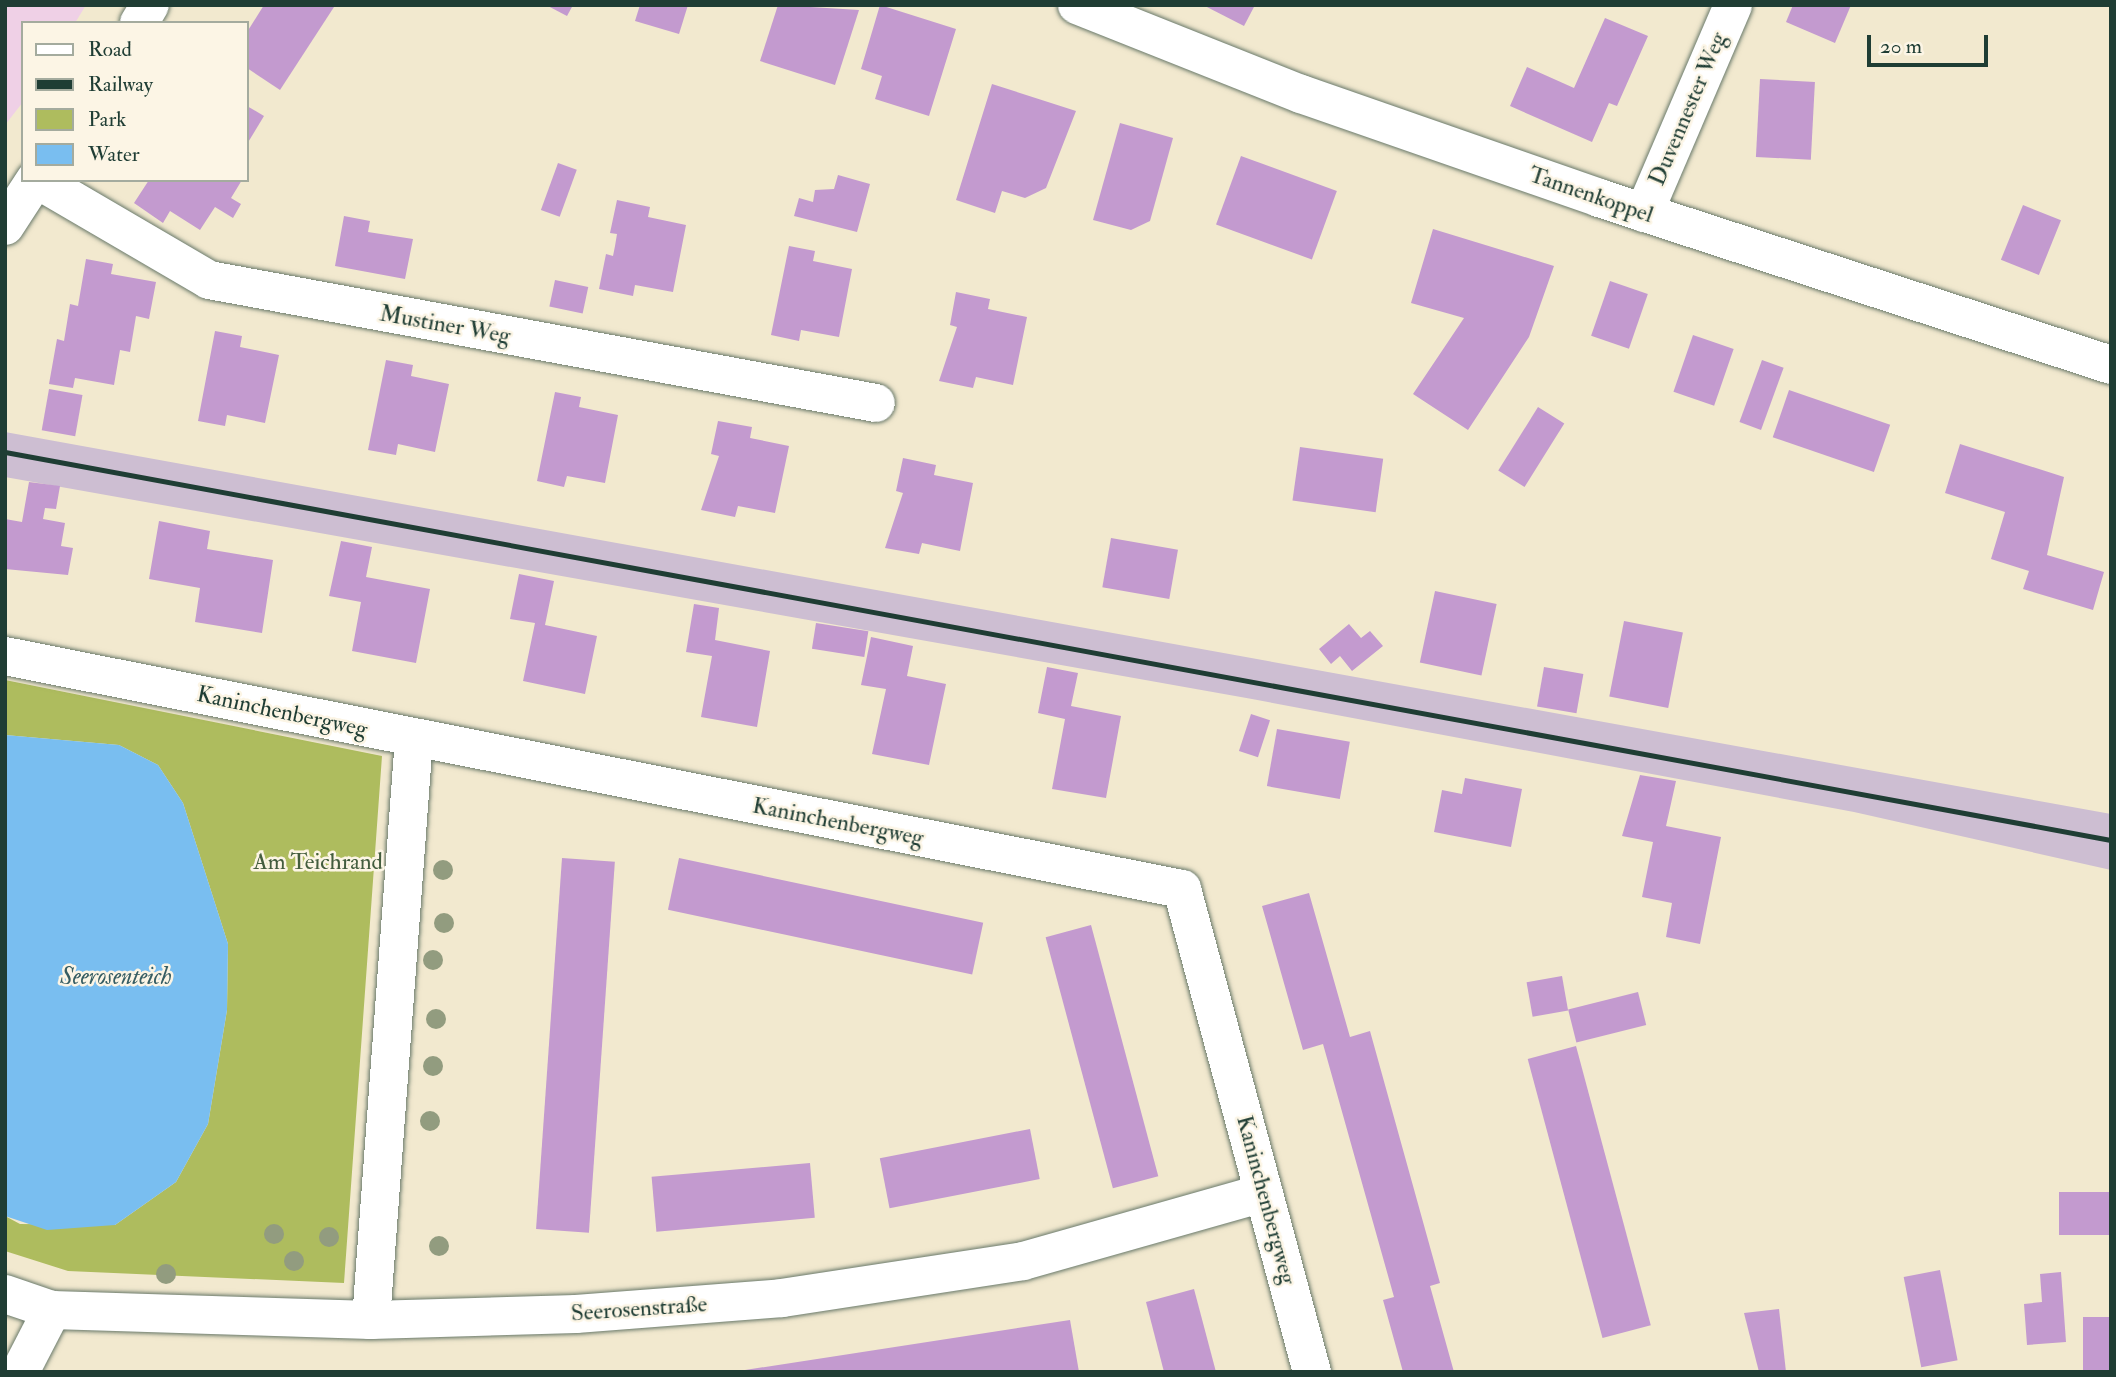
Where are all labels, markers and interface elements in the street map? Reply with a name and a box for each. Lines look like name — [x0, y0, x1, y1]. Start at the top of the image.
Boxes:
legend — [21, 21, 248, 182]
scale bar — [1871, 21, 1992, 65]
street label: Duvennester Weg — [1643, 28, 1733, 190]
text: 20 m — [1880, 33, 1922, 60]
text: Road — [88, 36, 132, 63]
text: Railway — [88, 71, 153, 98]
text: Park — [88, 106, 126, 133]
text: Water — [88, 141, 140, 168]
street label: Tannenkoppel — [1525, 161, 1657, 229]
street label: Mustiner Weg — [377, 300, 513, 350]
street label: Kaninchenbergweg — [194, 680, 370, 744]
street label: Kaninchenbergweg — [750, 792, 926, 852]
park label: Am Teichrand — [253, 848, 383, 876]
water label: Seerosenteich — [60, 963, 172, 991]
street label: Kaninchenbergweg — [1230, 1113, 1302, 1287]
street label: Seerosenstraße — [570, 1290, 708, 1328]

